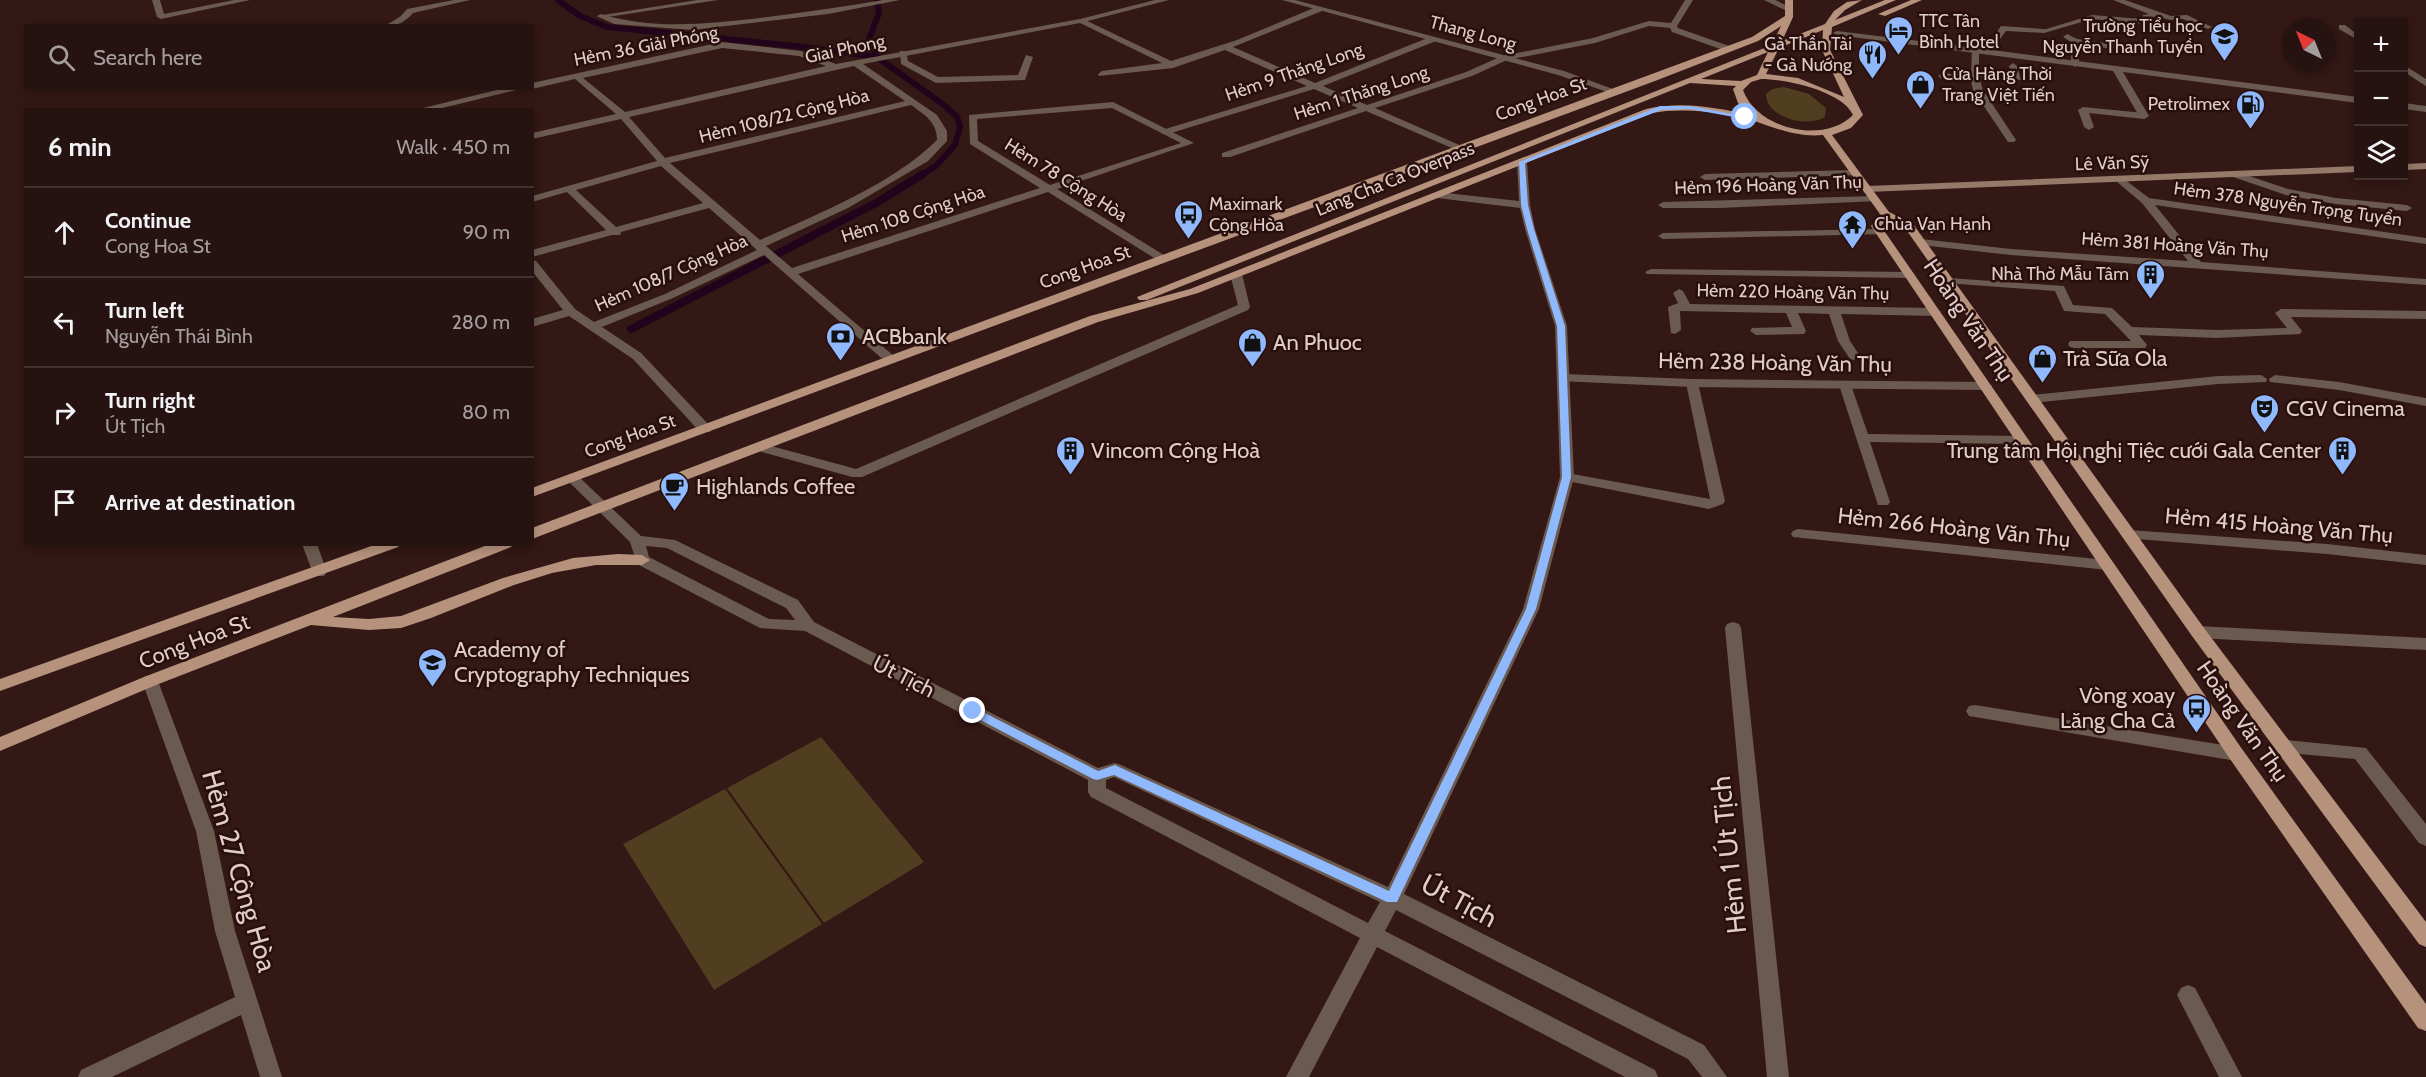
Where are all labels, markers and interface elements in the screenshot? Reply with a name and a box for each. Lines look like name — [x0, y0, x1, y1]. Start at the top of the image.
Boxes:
place label: TTC Tân Bình Hotel — [1919, 10, 2000, 53]
street label: Thang Long — [1427, 11, 1520, 55]
hotel icon: TTC Tân Bình Hotel — [1882, 15, 1914, 57]
place label: Trường Tiểu học Nguyễn Thanh Tuyền — [2043, 15, 2203, 58]
north arrow — [2282, 18, 2336, 72]
map controls — [2354, 18, 2408, 180]
button: + — [2354, 18, 2408, 72]
school or university icon: Trường Tiểu học Nguyễn Thanh Tuyền — [2208, 20, 2240, 62]
street label: Hẻm 36 Giải Phóng — [572, 21, 721, 71]
search box — [24, 24, 534, 90]
street label: Giai Phong — [803, 30, 888, 68]
place label: Gà Thần Tài - Gà Nướng — [1764, 33, 1853, 76]
street label: Hẻm 9 Thăng Long — [1222, 38, 1367, 106]
restaurant icon: Gà Thần Tài - Gà Nướng — [1857, 38, 1889, 80]
icon: search — [45, 41, 78, 74]
text: Search here — [93, 44, 202, 71]
street label: Hẻm 1 Thăng Long — [1291, 61, 1432, 125]
place label: Cửa Hàng Thời Trang Việt Tiến — [1942, 63, 2055, 106]
shop icon: Cửa Hàng Thời Trang Việt Tiến — [1905, 68, 1937, 110]
street label: Cong Hoa St — [1493, 72, 1589, 126]
button: − — [2354, 72, 2408, 126]
street label: Hẻm 108/22 Cộng Hòa — [697, 84, 872, 148]
fuel station icon: Petrolimex — [2235, 88, 2267, 130]
place label: Petrolimex — [2148, 93, 2230, 115]
route start — [1731, 103, 1757, 129]
button: layers — [2354, 126, 2408, 180]
text: 6 min — [48, 131, 112, 163]
street label: Hẻm 78 Cộng Hòa — [1001, 133, 1132, 227]
text: Walk · 450 m — [396, 135, 510, 159]
street label: Lang Cha Ca Overpass — [1312, 137, 1478, 221]
street label: Lê Văn Sỹ — [2074, 151, 2150, 175]
street label: Hẻm 196 Hoàng Văn Thụ — [1674, 171, 1862, 199]
street label: Hẻm 378 Nguyễn Trọng Tuyển — [2172, 177, 2404, 231]
street label: Hẻm 108 Cộng Hòa — [838, 180, 988, 248]
place label: Maximark Cộng Hòa — [1209, 193, 1284, 236]
bus stop icon: Maximark Cộng Hòa — [1172, 198, 1204, 240]
text: Continue — [105, 207, 191, 234]
temple icon: Chùa Vạn Hạnh — [1837, 208, 1869, 250]
place label: Chùa Vạn Hạnh — [1874, 213, 1991, 235]
icon: ahead — [48, 216, 81, 249]
text: 90 m — [463, 220, 510, 244]
street label: Hẻm 381 Hoàng Văn Thụ — [2081, 227, 2269, 263]
street label: Hẻm 108/7 Cộng Hòa — [591, 229, 751, 317]
text: Cong Hoa St — [105, 234, 211, 258]
street label: Cong Hoa St — [1037, 240, 1133, 294]
street label: Hoàng Văn Thụ — [1918, 254, 2019, 386]
building icon: Nhà Thờ Mẫu Tâm — [2134, 258, 2166, 300]
place label: Nhà Thờ Mẫu Tâm — [1991, 263, 2129, 285]
street label: Hẻm 220 Hoàng Văn Thụ — [1696, 279, 1890, 305]
text: Turn left — [105, 297, 184, 324]
icon: left — [48, 306, 81, 339]
text: 280 m — [451, 310, 510, 334]
bank icon: ACBbank — [825, 320, 857, 362]
place label: ACBbank — [862, 323, 947, 350]
text: Nguyễn Thái Bình — [105, 324, 253, 348]
shop icon: An Phuoc — [1236, 326, 1268, 368]
place label: An Phuoc — [1273, 329, 1362, 356]
shop icon: Trà Sữa Ola — [2026, 342, 2058, 384]
place label: Trà Sữa Ola — [2063, 345, 2168, 372]
street label: Hẻm 238 Hoàng Văn Thụ — [1658, 347, 1892, 378]
text: Turn right — [105, 387, 195, 414]
theatre icon: CGV Cinema — [2249, 392, 2281, 434]
place label: CGV Cinema — [2286, 395, 2405, 422]
icon: right — [48, 396, 81, 429]
text: 80 m — [462, 400, 510, 424]
street label: Cong Hoa St — [582, 409, 678, 463]
text: Út Tịch — [105, 414, 165, 438]
building icon: Vincom Cộng Hoà — [1054, 434, 1086, 476]
building icon: Trung tâm Hội nghị Tiệc cưới Gala Center — [2326, 434, 2358, 476]
place label: Vincom Cộng Hoà — [1091, 437, 1260, 464]
place label: Trung tâm Hội nghị Tiệc cưới Gala Center — [1947, 437, 2321, 464]
cafe icon: Highlands Coffee — [659, 470, 691, 512]
place label: Highlands Coffee — [696, 473, 855, 500]
icon: arrive — [48, 486, 81, 519]
text: Arrive at destination — [105, 489, 295, 516]
street label: Hẻm 266 Hoàng Văn Thụ — [1836, 502, 2072, 553]
street label: Hẻm 415 Hoàng Văn Thụ — [2164, 502, 2394, 549]
street label: Cong Hoa St — [135, 608, 254, 675]
place label: Academy of Cryptography Techniques — [454, 636, 690, 688]
school or university icon: Academy of Cryptography Techniques — [417, 646, 449, 688]
street label: Út Tịch — [868, 649, 939, 704]
street label: Hoàng Văn Thụ — [2191, 656, 2294, 787]
place label: Vòng xoay Lăng Cha Cả — [2060, 682, 2175, 734]
bus stop icon: Vòng xoay Lăng Cha Cả — [2180, 692, 2212, 734]
route end — [959, 697, 985, 723]
street label: Hẻm 27 Cộng Hòa — [195, 766, 284, 976]
street label: Hẻm 1 Út Tịch — [1703, 775, 1753, 936]
street label: Út Tịch — [1416, 866, 1503, 934]

